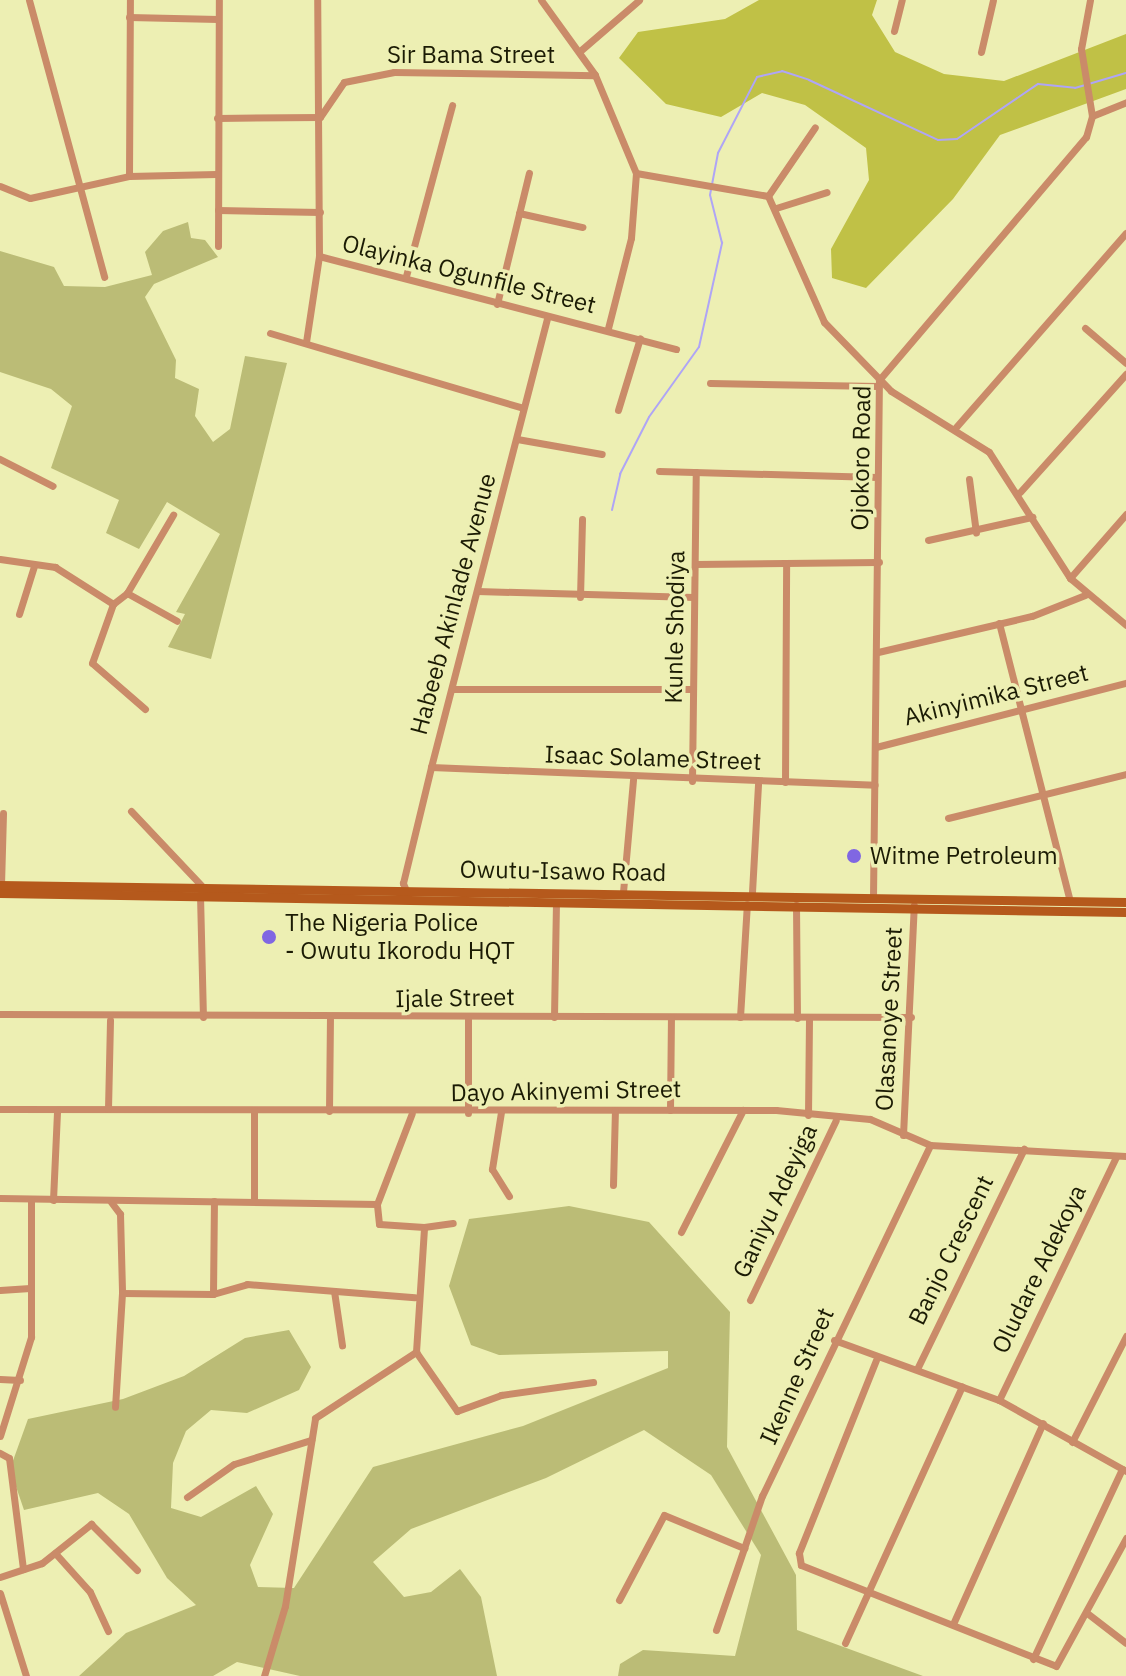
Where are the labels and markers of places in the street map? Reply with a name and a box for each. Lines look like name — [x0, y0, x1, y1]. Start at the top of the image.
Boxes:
place label: Witme Petroleum — [870, 842, 1058, 870]
marker: Witme Petroleum — [845, 847, 863, 865]
place label: The Nigeria Police - Owutu Ikorodu HQT — [285, 909, 515, 965]
marker: The Nigeria Police - Owutu Ikorodu HQT — [260, 928, 278, 946]

